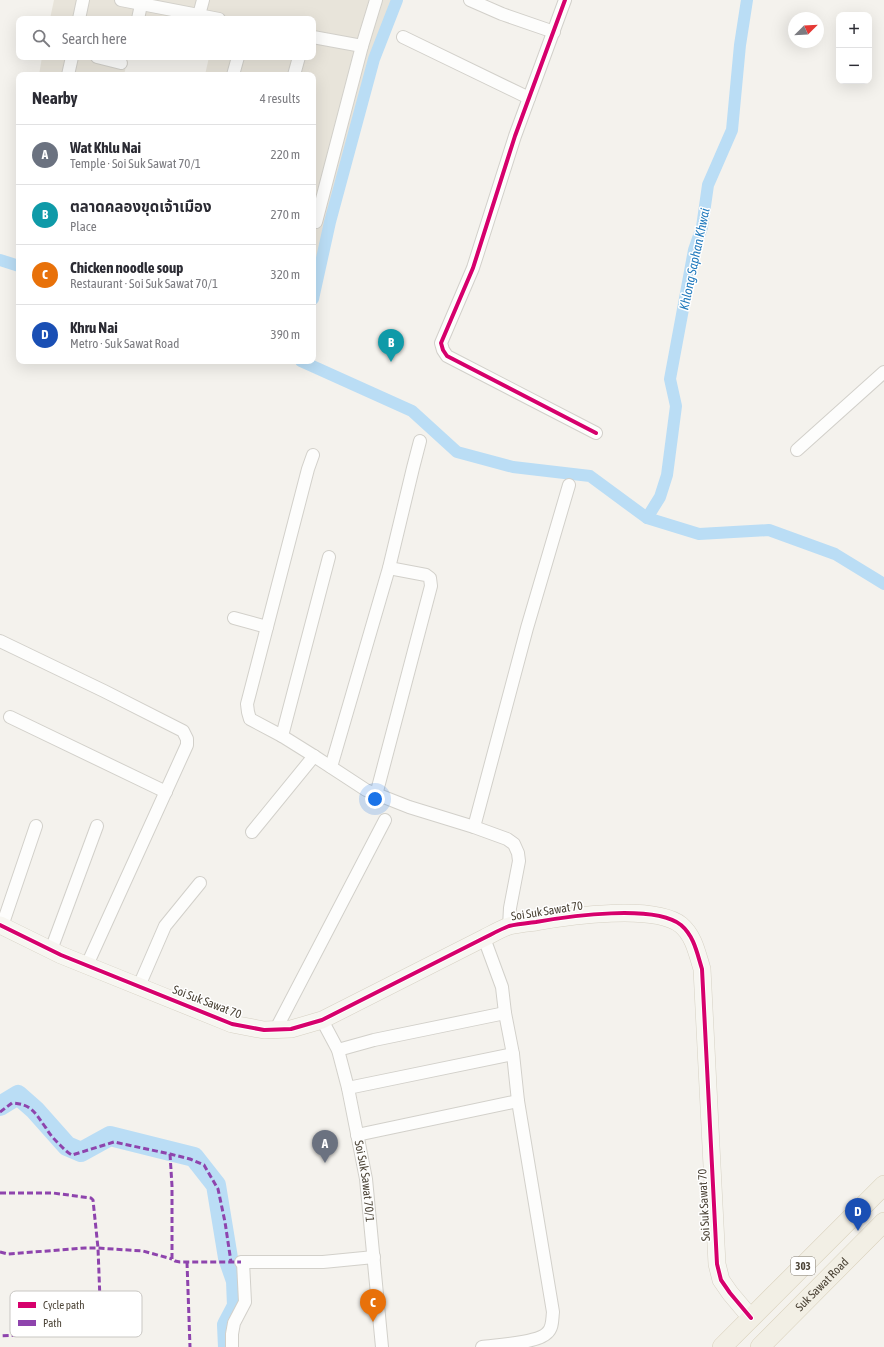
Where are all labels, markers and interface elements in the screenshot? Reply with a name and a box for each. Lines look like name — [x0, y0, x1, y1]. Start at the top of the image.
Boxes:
north arrow — [788, 12, 824, 48]
map controls — [836, 12, 872, 84]
button: + — [836, 12, 872, 48]
search box — [16, 16, 316, 60]
icon: search — [30, 27, 52, 49]
text: Search here — [62, 30, 127, 47]
button: − — [836, 48, 872, 84]
text: Nearby — [32, 88, 78, 108]
text: 4 results — [260, 91, 300, 106]
text: Wat Khlu Nai — [70, 139, 141, 156]
text: A — [42, 147, 48, 162]
text: 220 m — [271, 147, 300, 162]
text: Temple · Soi Suk Sawat 70/1 — [70, 156, 201, 171]
text: ตลาดคลองขุดเจ้าเมือง — [70, 198, 212, 215]
text: B — [42, 207, 48, 222]
text: 270 m — [271, 207, 300, 222]
water label: Khlong Saphan Khwai — [676, 207, 713, 311]
text: Place — [70, 219, 97, 234]
text: Chicken noodle soup — [70, 259, 183, 276]
text: C — [42, 267, 48, 282]
text: 320 m — [271, 267, 300, 282]
text: Restaurant · Soi Suk Sawat 70/1 — [70, 276, 218, 291]
text: Khru Nai — [70, 319, 118, 336]
text: D — [41, 327, 49, 342]
text: 390 m — [271, 327, 300, 342]
pin: B — [378, 329, 404, 362]
text: Metro · Suk Sawat Road — [70, 336, 179, 351]
your location — [365, 789, 385, 809]
street label: Soi Suk Sawat 70 — [510, 898, 584, 924]
street label: Soi Suk Sawat 70 — [171, 982, 244, 1022]
pin: A — [312, 1130, 338, 1163]
street label: Soi Suk Sawat 70/1 — [352, 1139, 377, 1223]
street label: Soi Suk Sawat 70 — [695, 1168, 713, 1242]
pin: D — [845, 1198, 871, 1231]
street label: Suk Sawat Road — [793, 1255, 851, 1314]
road number: 303 — [791, 1257, 815, 1275]
pin: C — [360, 1289, 386, 1322]
legend — [10, 1291, 142, 1337]
text: Cycle path — [43, 1299, 85, 1311]
text: Path — [43, 1317, 62, 1329]

